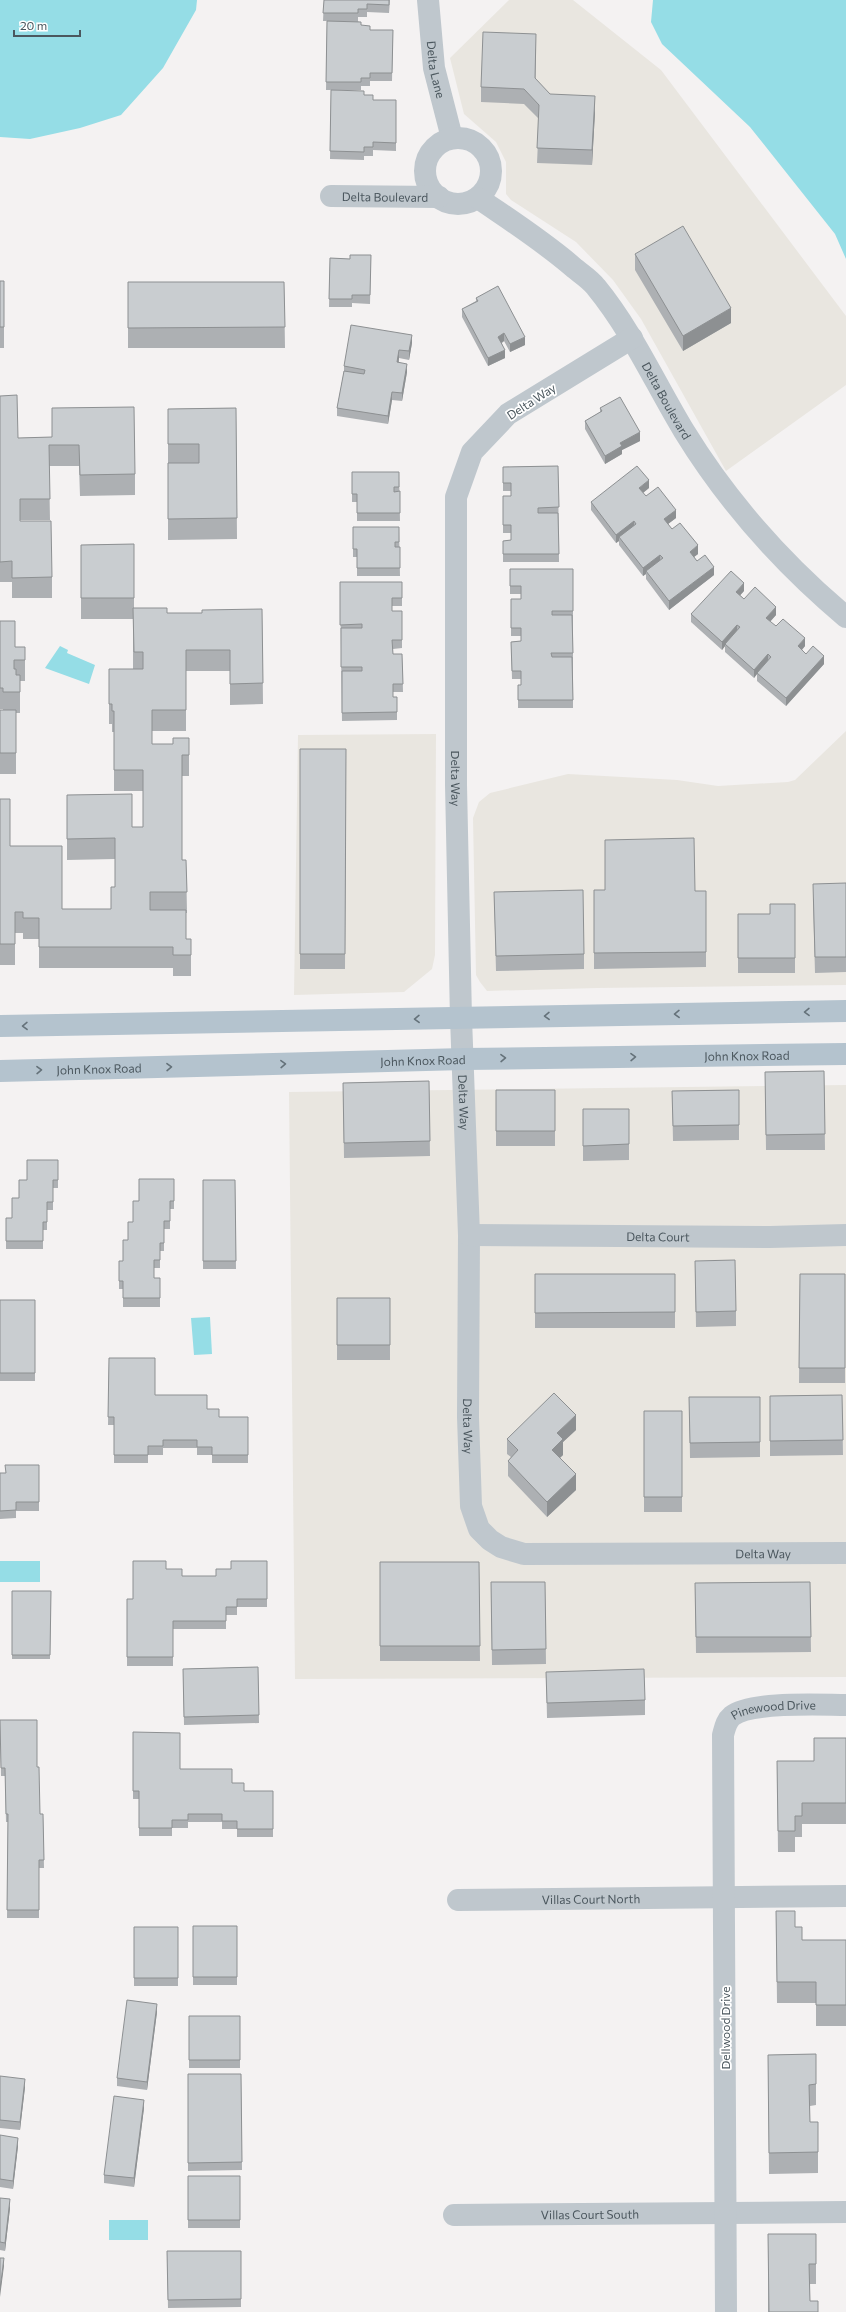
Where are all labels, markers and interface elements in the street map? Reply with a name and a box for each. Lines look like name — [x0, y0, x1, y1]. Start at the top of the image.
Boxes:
scale bar — [14, 12, 80, 38]
text: 20 m — [20, 18, 47, 32]
street label: Delta Lane — [425, 40, 448, 100]
street label: Delta Boulevard — [342, 189, 428, 204]
street label: Delta Boulevard — [640, 359, 694, 442]
street label: Delta Way — [504, 380, 558, 422]
street label: Delta Way — [449, 751, 463, 806]
one-way arrow — [804, 1008, 810, 1016]
one-way arrow — [674, 1010, 680, 1018]
one-way arrow — [544, 1012, 550, 1020]
one-way arrow — [414, 1015, 420, 1023]
one-way arrow — [22, 1022, 28, 1030]
street label: John Knox Road — [704, 1048, 790, 1064]
street label: John Knox Road — [380, 1052, 466, 1069]
one-way arrow — [630, 1053, 636, 1061]
one-way arrow — [500, 1054, 506, 1062]
one-way arrow — [280, 1059, 286, 1068]
street label: John Knox Road — [56, 1060, 142, 1078]
one-way arrow — [166, 1062, 172, 1071]
one-way arrow — [36, 1066, 42, 1074]
street label: Delta Way — [456, 1074, 472, 1130]
street label: Delta Court — [626, 1229, 690, 1243]
street label: Delta Way — [461, 1398, 476, 1454]
street label: Delta Way — [735, 1546, 791, 1560]
street label: Pinewood Drive — [728, 1698, 816, 1722]
street label: Villas Court North — [542, 1891, 640, 1906]
street label: Dellwood Drive — [718, 1986, 732, 2070]
street label: Villas Court South — [541, 2207, 639, 2221]

